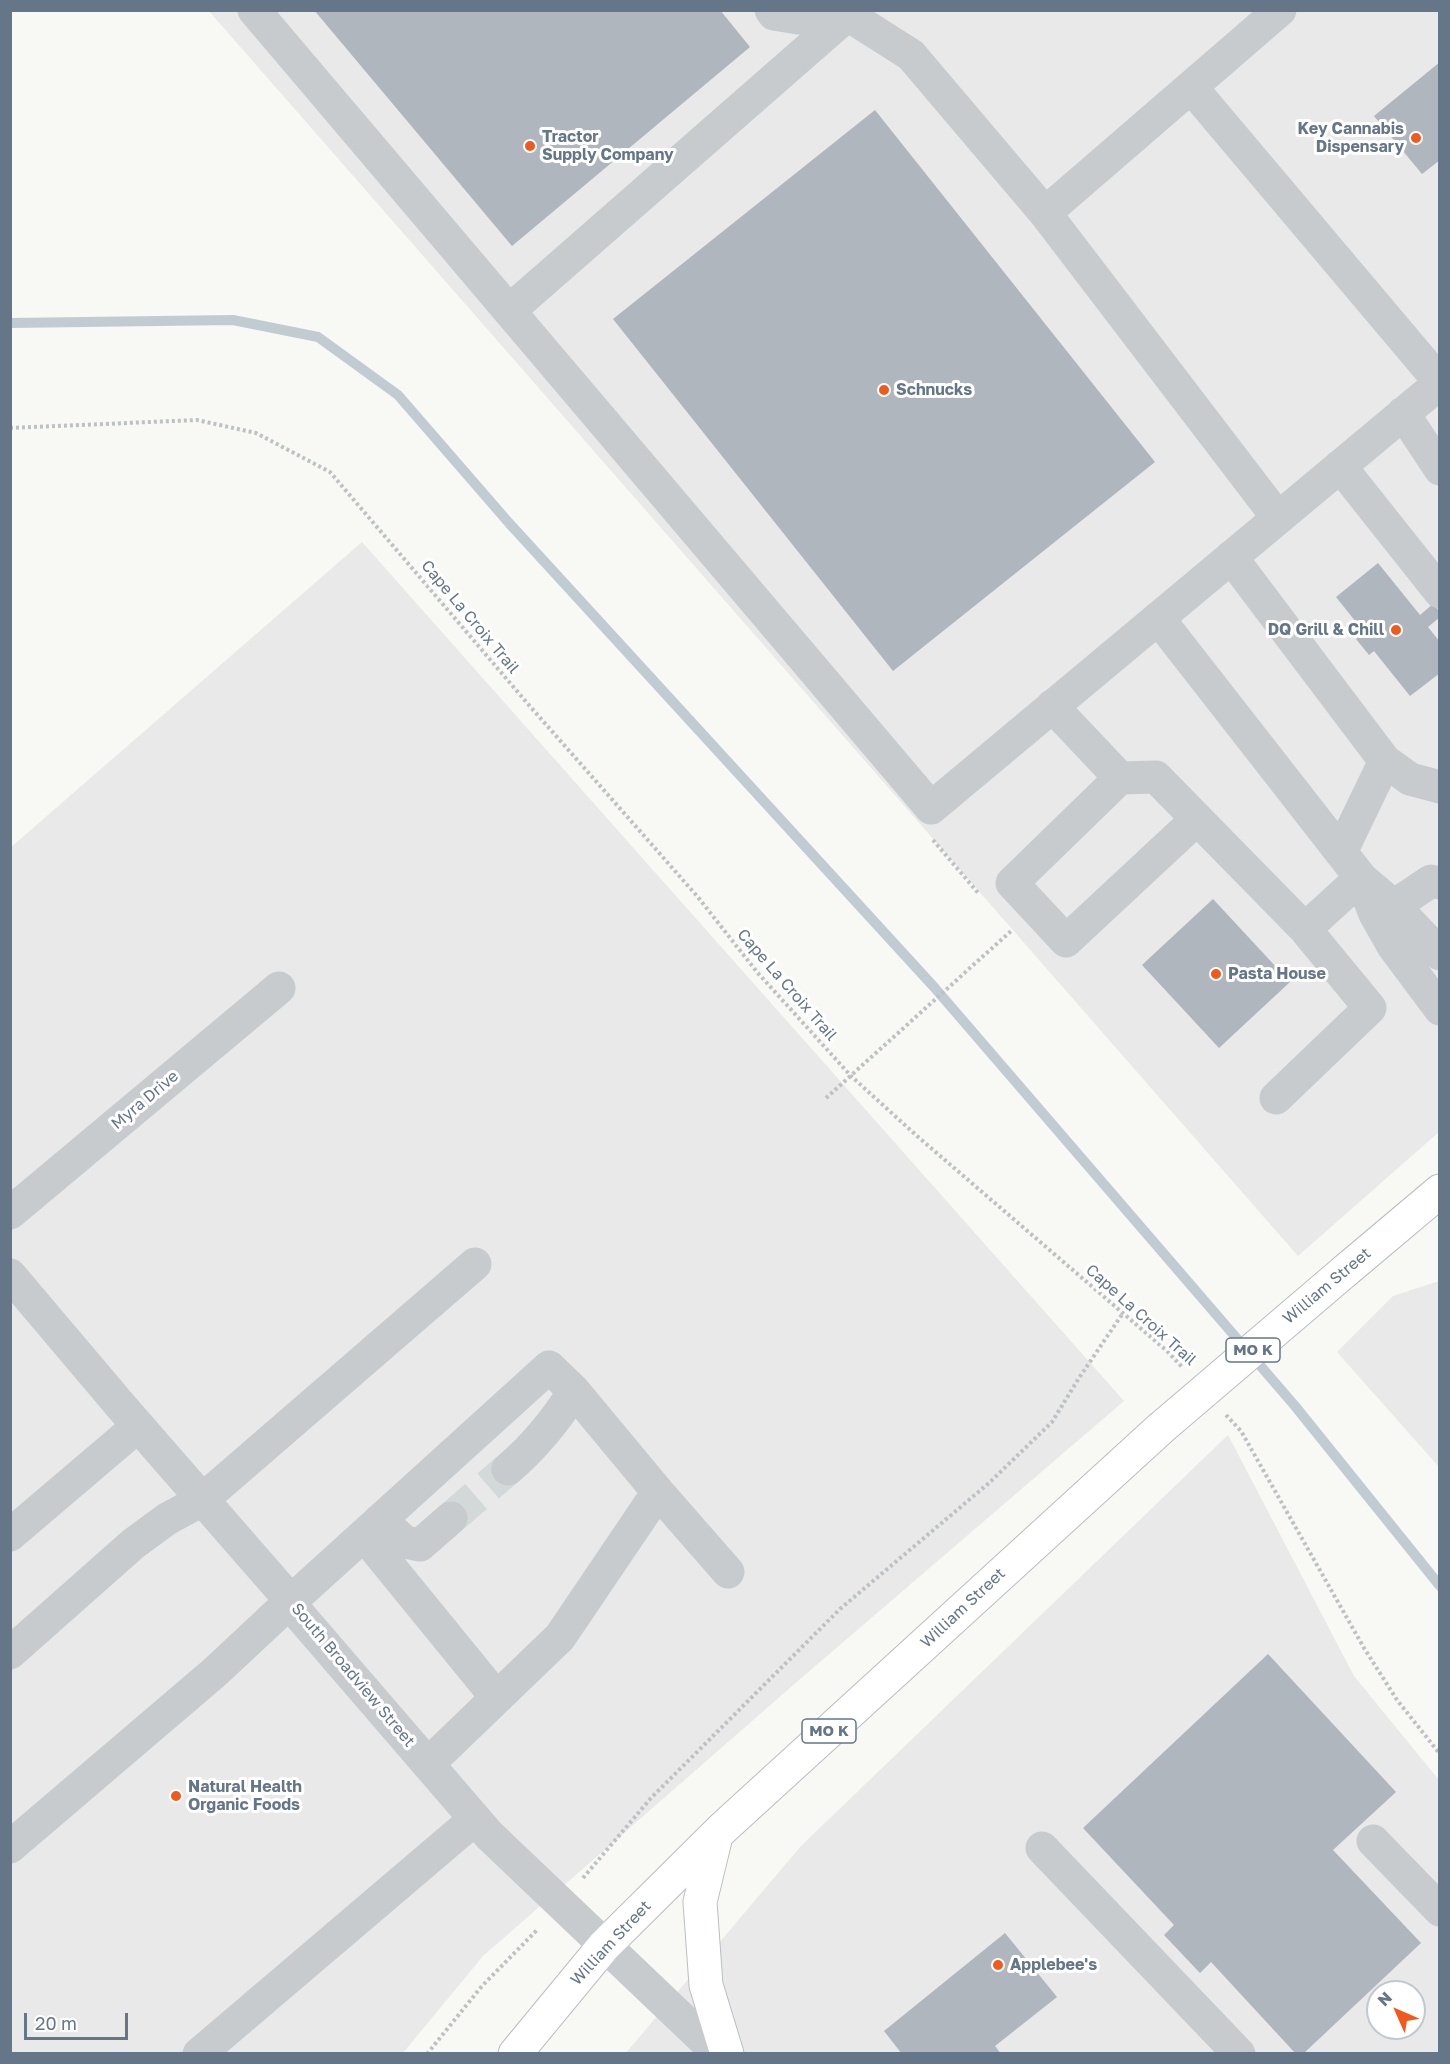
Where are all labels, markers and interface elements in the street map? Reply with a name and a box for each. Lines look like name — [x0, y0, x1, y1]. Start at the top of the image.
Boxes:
place label: Key Cannabis Dispensary — [1298, 119, 1404, 157]
place label: Tractor Supply Company — [542, 127, 674, 165]
marker: Key Cannabis Dispensary — [1409, 131, 1423, 145]
marker: Tractor Supply Company — [523, 139, 537, 153]
place label: Schnucks — [896, 380, 972, 400]
marker: Schnucks — [877, 383, 891, 397]
street label: Cape La Croix Trail — [417, 556, 523, 678]
place label: DQ Grill & Chill — [1268, 620, 1384, 640]
marker: DQ Grill & Chill — [1389, 623, 1403, 637]
street label: Cape La Croix Trail — [733, 925, 841, 1045]
place label: Pasta House — [1228, 964, 1326, 984]
marker: Pasta House — [1209, 967, 1223, 981]
street label: Myra Drive — [108, 1066, 182, 1134]
street label: William Street — [1279, 1244, 1375, 1328]
street label: Cape La Croix Trail — [1082, 1260, 1200, 1370]
road number: MO K — [1226, 1338, 1280, 1362]
street label: William Street — [917, 1564, 1009, 1652]
street label: South Broadview Street — [287, 1599, 419, 1751]
road number: MO K — [802, 1719, 856, 1743]
place label: Natural Health Organic Foods — [188, 1777, 302, 1815]
marker: Natural Health Organic Foods — [169, 1789, 183, 1803]
street label: William Street — [567, 1897, 655, 1989]
place label: Applebee's — [1010, 1955, 1097, 1975]
marker: Applebee's — [991, 1958, 1005, 1972]
north arrow — [1366, 1980, 1426, 2040]
text: N — [1373, 1987, 1396, 2010]
scale bar — [27, 2001, 130, 2039]
text: 20 m — [35, 2012, 77, 2034]

